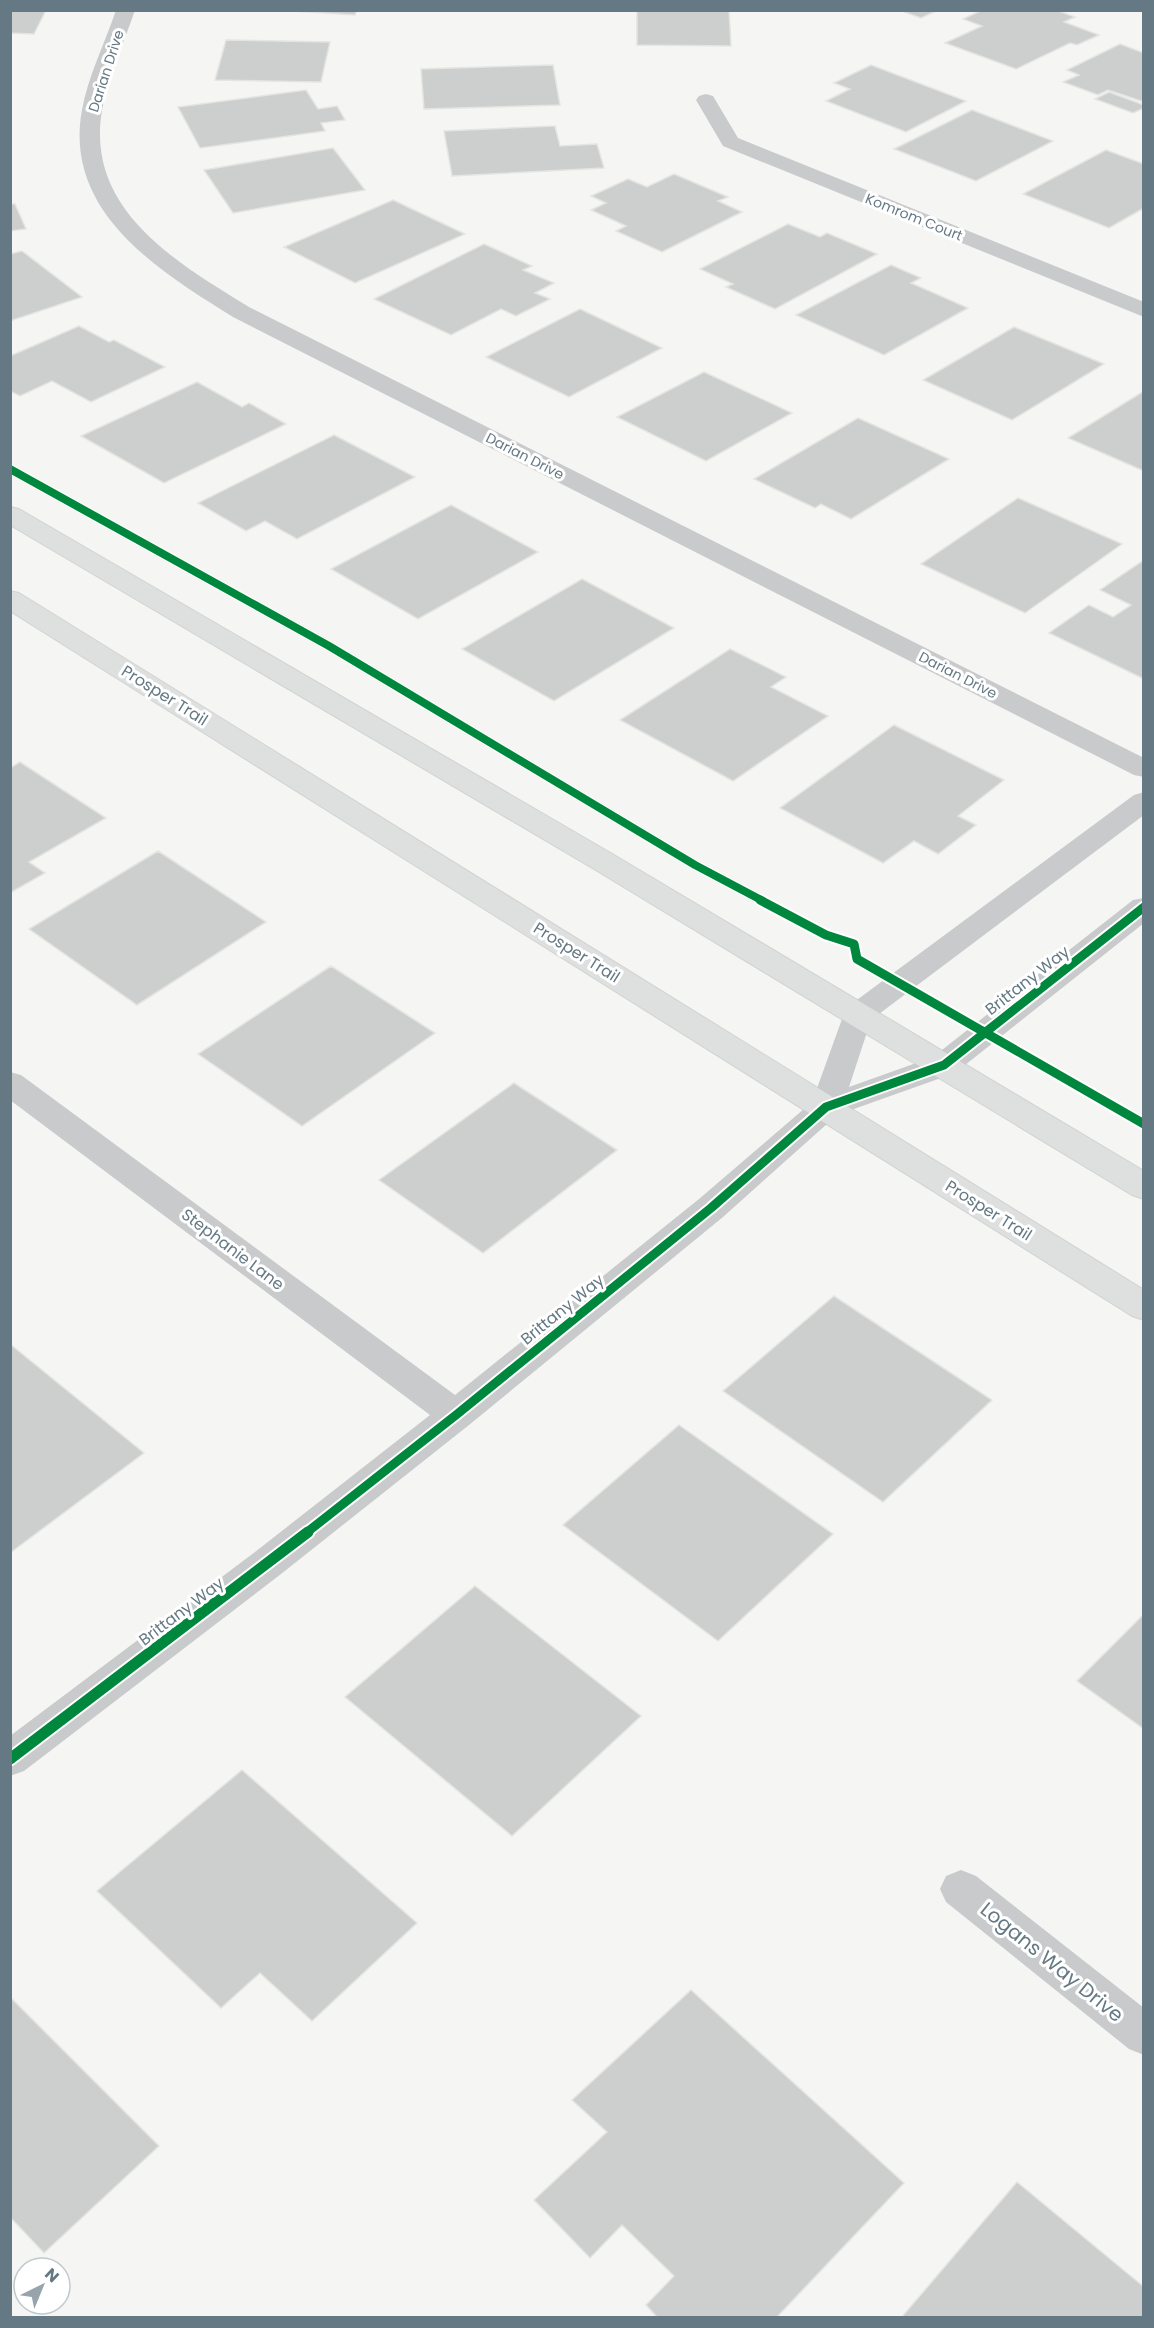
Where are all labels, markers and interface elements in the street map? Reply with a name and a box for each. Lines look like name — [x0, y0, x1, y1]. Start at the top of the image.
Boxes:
street label: Darian Drive — [83, 27, 129, 115]
street label: Komrom Court — [862, 188, 966, 246]
street label: Darian Drive — [482, 428, 568, 484]
street label: Darian Drive — [915, 647, 1001, 703]
street label: Prosper Trail — [117, 660, 212, 731]
street label: Prosper Trail — [529, 917, 624, 988]
street label: Brittany Way — [980, 940, 1074, 1021]
street label: Prosper Trail — [941, 1175, 1036, 1246]
street label: Stephanie Lane — [177, 1203, 289, 1296]
street label: Brittany Way — [516, 1269, 609, 1350]
street label: Brittany Way — [134, 1572, 229, 1651]
street label: Logans Way Drive — [974, 1895, 1130, 2029]
north arrow — [12, 2256, 72, 2316]
text: N — [40, 2263, 64, 2288]

